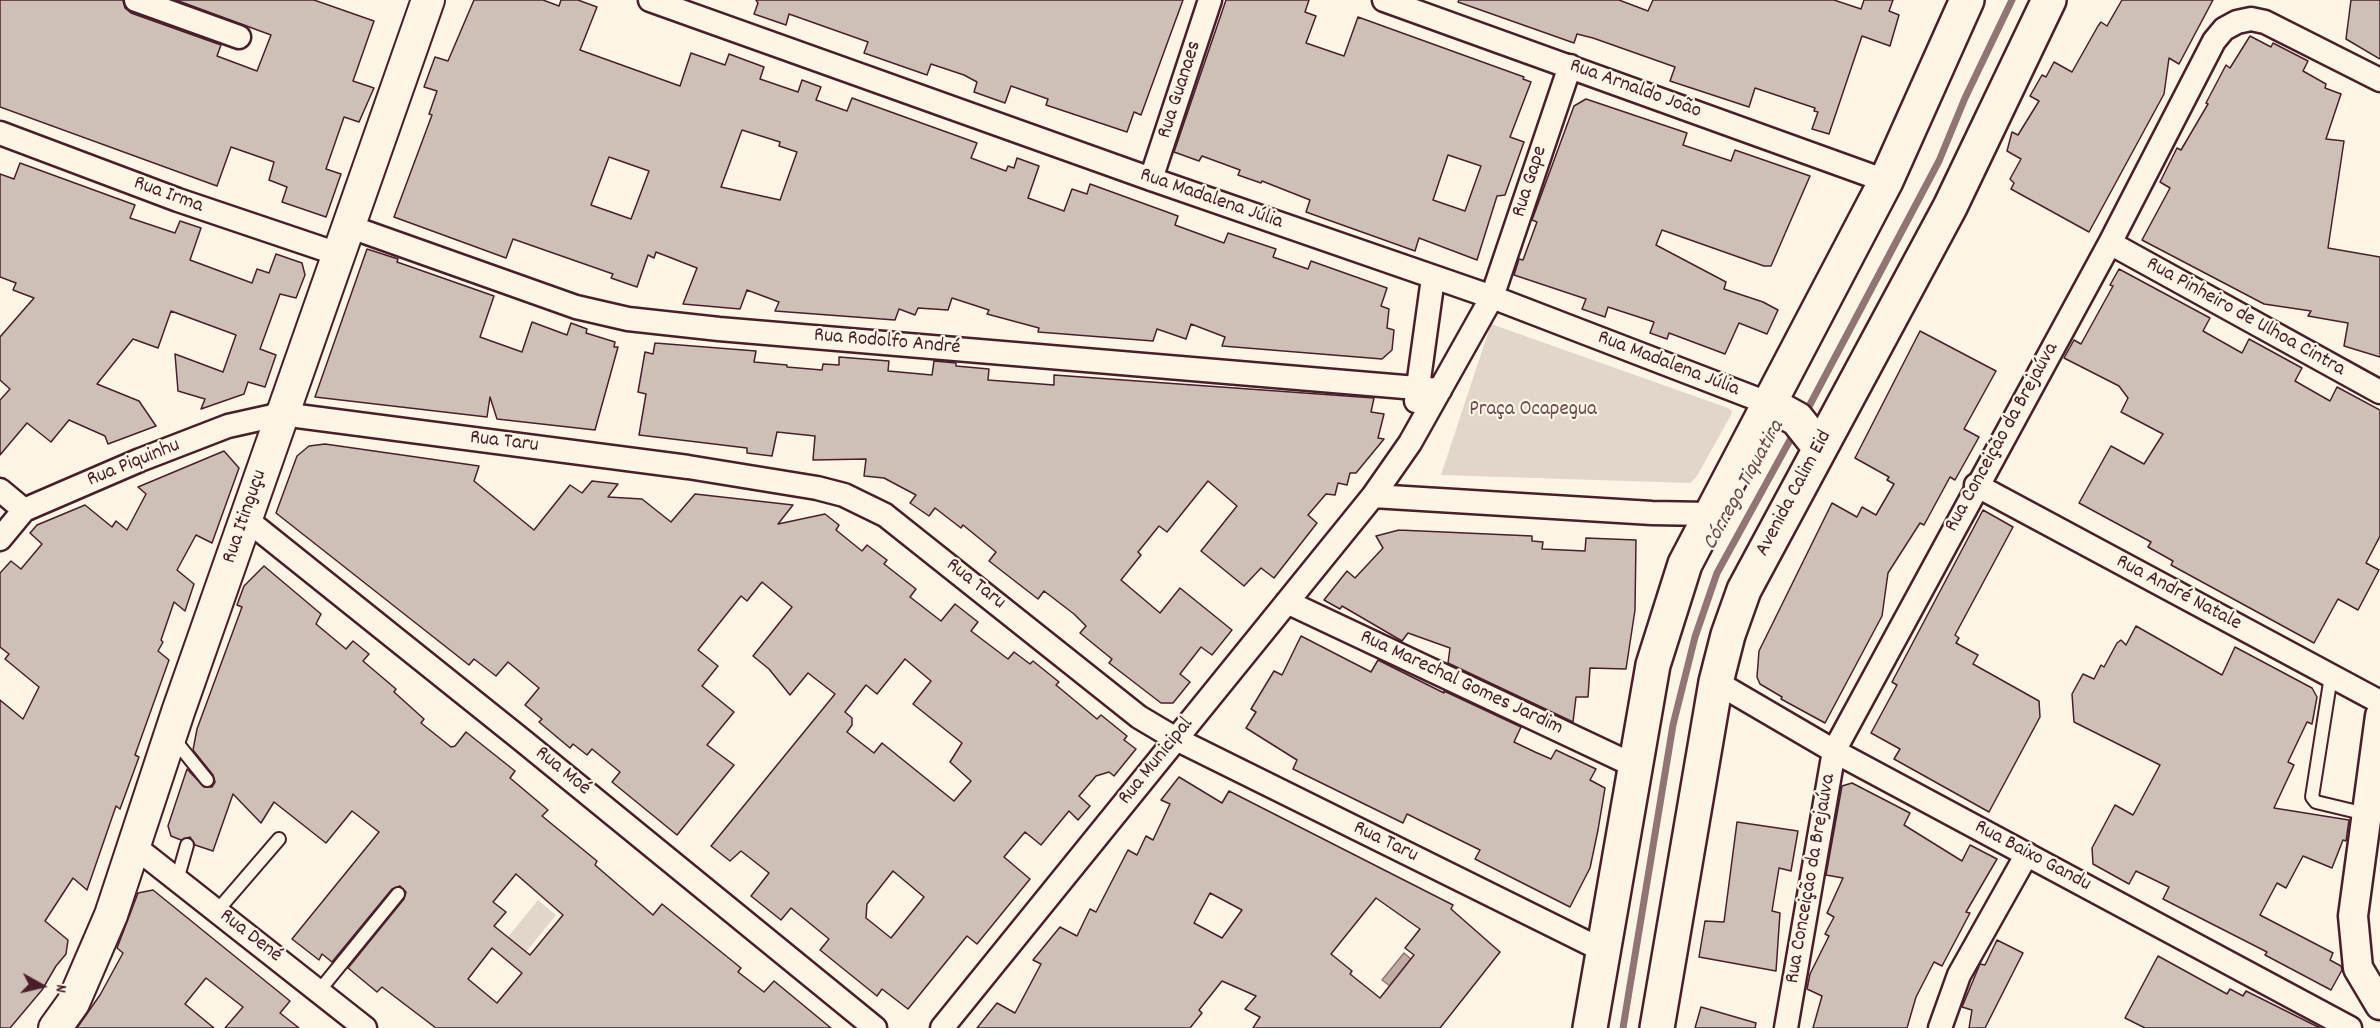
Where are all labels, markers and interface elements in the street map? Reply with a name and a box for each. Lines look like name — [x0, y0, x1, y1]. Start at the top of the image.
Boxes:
street label: Rua Guanaes — [1153, 38, 1209, 142]
street label: Rua Arnaldo João — [1566, 54, 1704, 126]
street label: Rua Gape — [1508, 143, 1554, 221]
street label: Rua Madalena Júlia — [1136, 164, 1286, 236]
street label: Rua Irma — [130, 172, 206, 220]
street label: Rua Pinheiro de Ulhoa Cintra — [2141, 253, 2349, 383]
street label: Rua Rodolfo André — [813, 324, 961, 362]
street label: Rua Madalena Júlia — [1594, 326, 1742, 404]
street label: Rua Conceição da Brejaúva — [1940, 339, 2066, 537]
park label: Praça Ocapegua — [1469, 398, 1597, 424]
water label: Córrego Tiquatira — [1699, 417, 1791, 555]
street label: Rua Taru — [468, 426, 540, 460]
street label: Avenida Calim Eid — [1751, 427, 1839, 561]
street label: Rua Piquinhu — [84, 434, 184, 494]
street label: Rua Itinguçu — [218, 467, 274, 567]
street label: Rua André Natale — [2111, 550, 2245, 638]
street label: Rua Taru — [940, 554, 1010, 616]
street label: Rua Marechal Gomes Jardim — [1355, 626, 1567, 742]
street label: Rua Municipal — [1114, 713, 1200, 811]
street label: Rua Moé — [529, 742, 595, 802]
street label: Rua Conceição da Brejaúva — [1781, 772, 1843, 986]
street label: Rua Baixo Gandu — [1969, 816, 2095, 898]
street label: Rua Taru — [1348, 817, 1422, 869]
street label: Rua Dené — [214, 905, 286, 969]
north arrow — [12, 956, 72, 1016]
text: N — [48, 983, 72, 994]

